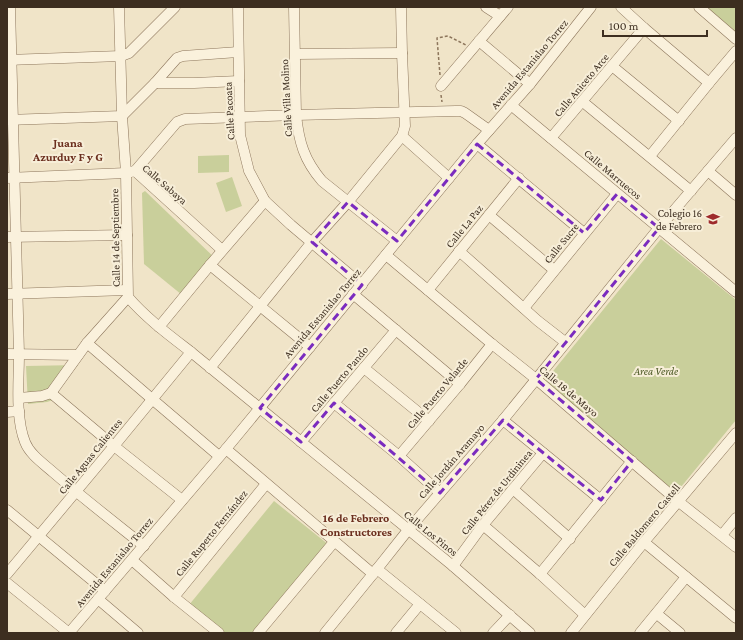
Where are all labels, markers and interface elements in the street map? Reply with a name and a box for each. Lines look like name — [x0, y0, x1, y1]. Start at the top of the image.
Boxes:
scale bar — [603, 12, 707, 38]
street label: Avenida Estanislao Torrez — [488, 17, 570, 111]
text: 100 m — [609, 19, 639, 33]
street label: Calle Aniceto Arce — [551, 51, 611, 119]
street label: Calle Villa Molino — [278, 58, 294, 137]
street label: Calle Pacoata — [221, 82, 237, 140]
district label: Juana Azurduy F y G — [32, 136, 103, 164]
street label: Calle Marruecos — [582, 147, 644, 201]
street label: Calle Sabaya — [140, 161, 190, 207]
street label: Calle 14 de Septiembre — [108, 189, 123, 287]
street label: Calle La Paz — [443, 202, 485, 250]
place label: Colegio 16 de Febrero — [656, 207, 703, 232]
school or university icon: Colegio 16 de Febrero — [705, 211, 721, 227]
street label: Calle Sucre — [541, 220, 581, 266]
street label: Avenida Estanislao Torrez — [281, 266, 363, 360]
street label: Calle Puerto Pando — [308, 343, 371, 415]
street label: Calle Puerto Velarde — [404, 355, 470, 431]
street label: Calle 18 de Mayo — [536, 363, 601, 420]
park label: Area Verde — [633, 365, 679, 377]
street label: Calle Aguas Calientes — [56, 416, 125, 497]
street label: Calle Jordán Aramayo — [415, 421, 488, 501]
street label: Calle Pérez de Urdininea — [458, 447, 534, 537]
street label: Calle Baldomero Castell — [606, 481, 682, 569]
street label: Calle Ruperto Fernández — [172, 487, 251, 579]
street label: Calle Los Pinos — [402, 508, 460, 558]
district label: 16 de Febrero Constructores — [320, 511, 392, 539]
street label: Avenida Estanislao Torrez — [73, 515, 155, 609]

